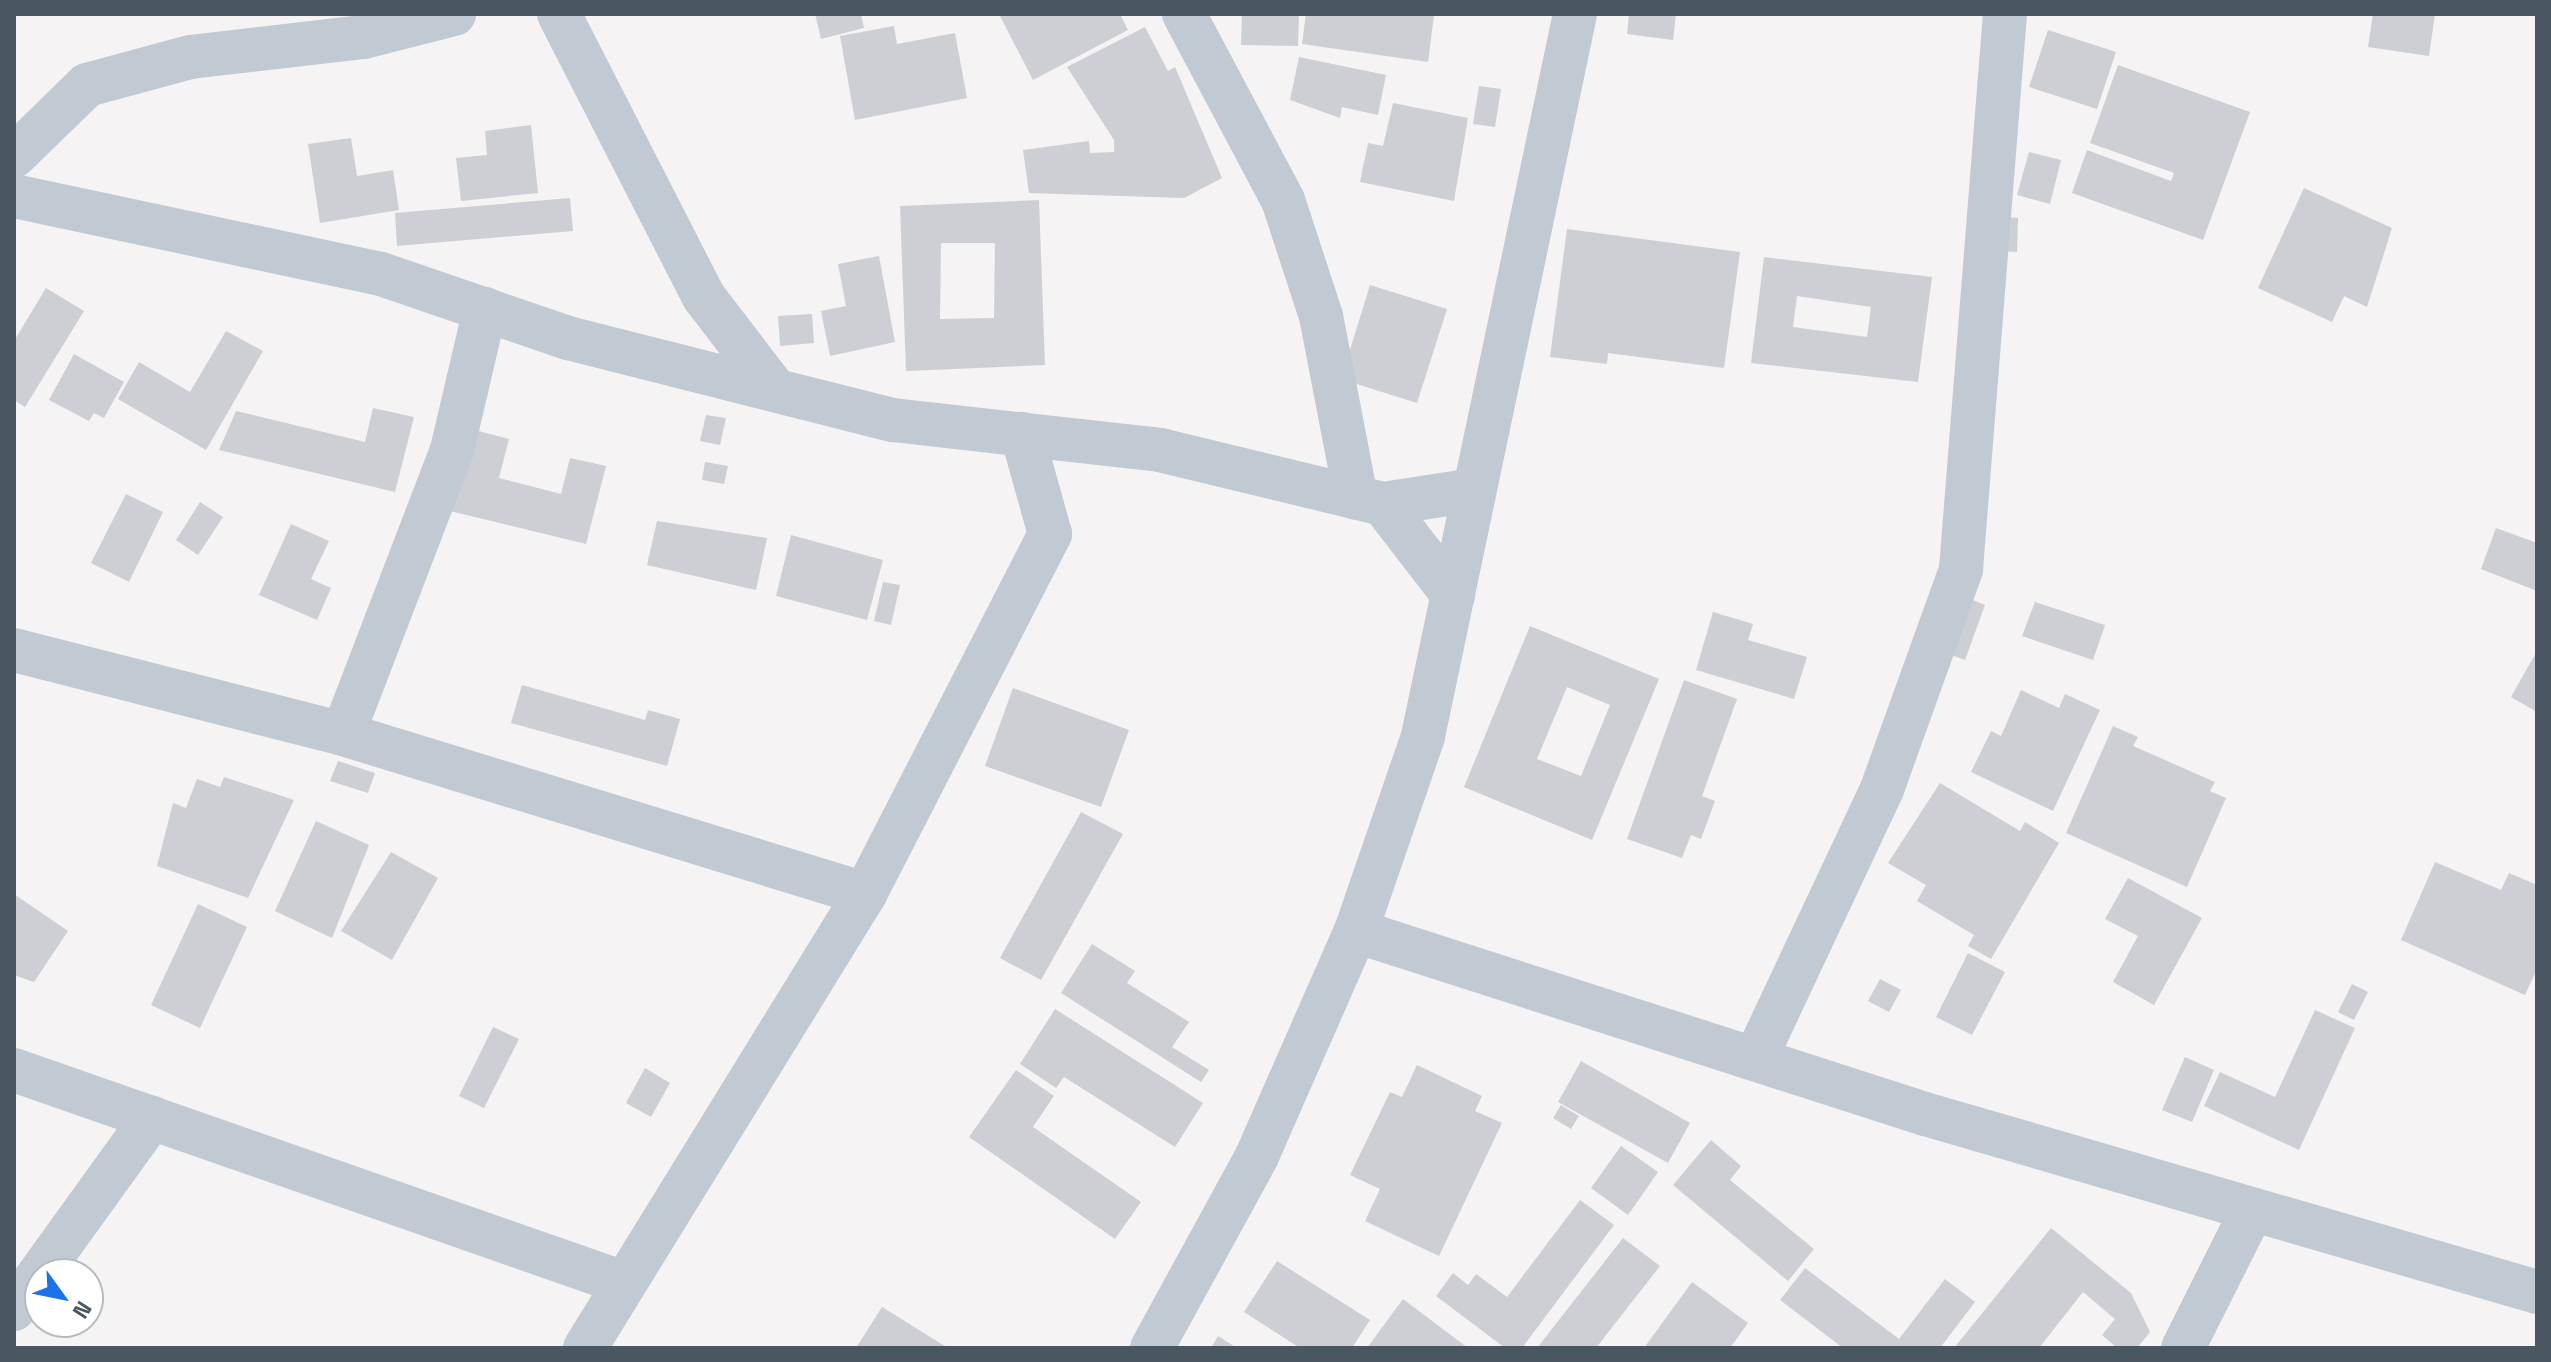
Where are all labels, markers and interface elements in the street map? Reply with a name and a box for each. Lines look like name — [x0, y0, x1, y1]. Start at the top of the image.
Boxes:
north arrow — [24, 1258, 104, 1338]
text: N — [67, 1296, 98, 1324]

